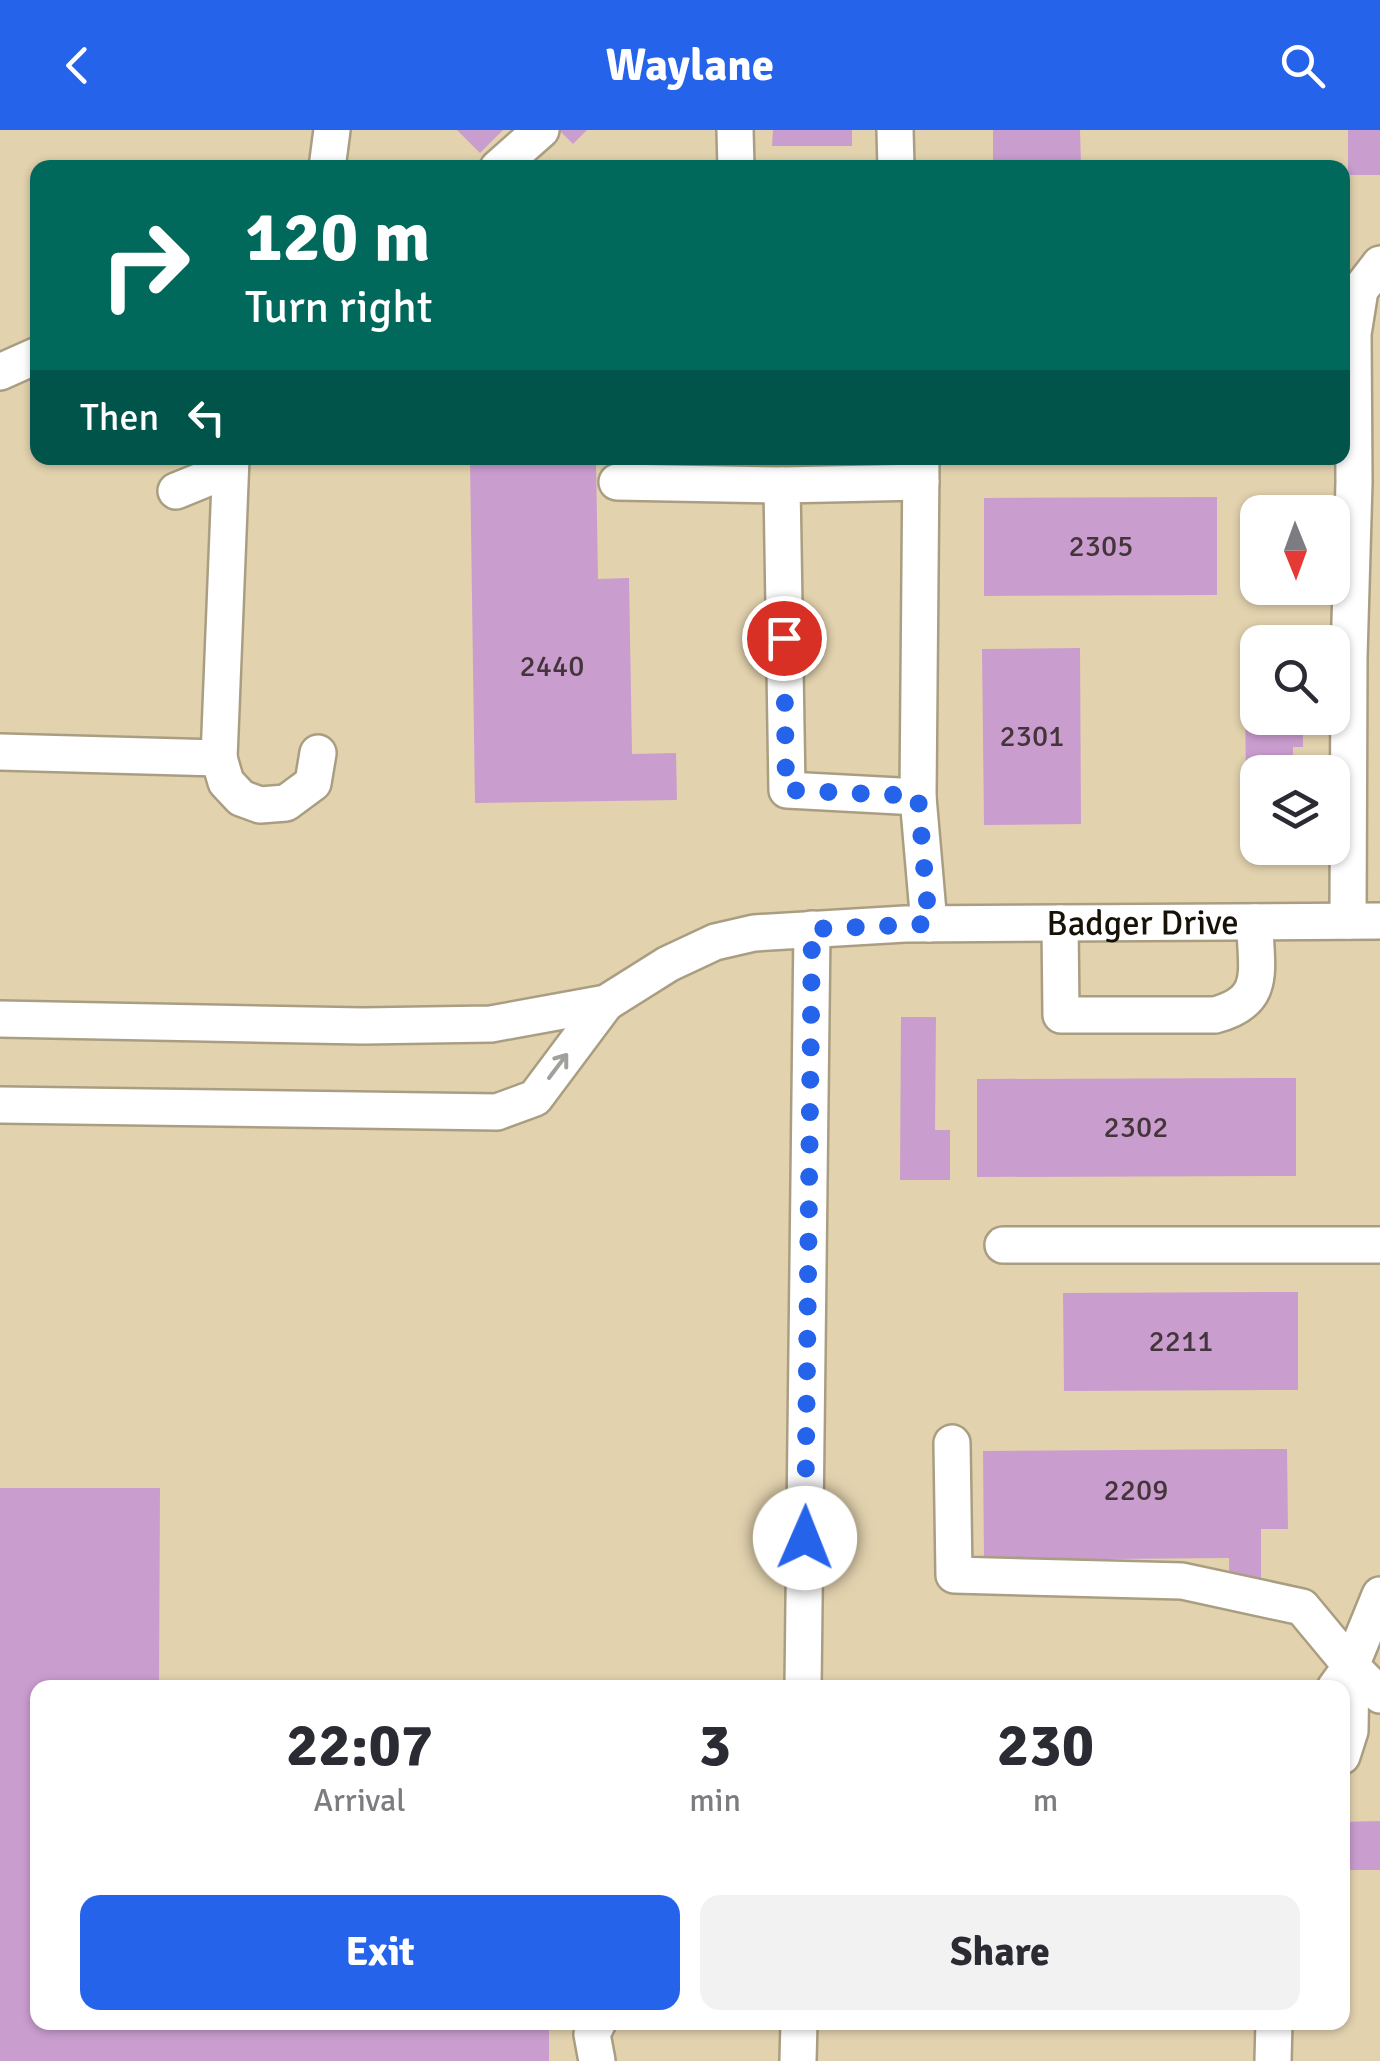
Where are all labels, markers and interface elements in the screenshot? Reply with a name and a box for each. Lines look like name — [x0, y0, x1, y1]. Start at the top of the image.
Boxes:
icon: back — [50, 38, 105, 93]
text: Waylane — [606, 38, 774, 93]
icon: search — [1275, 38, 1330, 93]
text: 120 m — [245, 194, 430, 280]
icon: right — [80, 200, 210, 330]
text: Turn right — [245, 280, 433, 335]
icon: left — [179, 390, 234, 445]
text: Then — [80, 394, 159, 441]
north arrow — [1240, 495, 1350, 605]
map controls — [1240, 495, 1350, 865]
house number: 2305 — [1069, 528, 1133, 565]
pin — [742, 596, 827, 681]
icon: arrive — [757, 611, 812, 666]
button: search — [1240, 625, 1350, 735]
house number: 2440 — [520, 648, 584, 685]
house number: 2301 — [1000, 718, 1064, 755]
button: layers — [1240, 755, 1350, 865]
street label: Badger Drive — [1046, 901, 1239, 945]
one-way arrow — [548, 1053, 569, 1080]
house number: 2302 — [1104, 1109, 1168, 1146]
house number: 2211 — [1149, 1323, 1213, 1360]
house number: 2209 — [1104, 1472, 1168, 1509]
position arrow — [753, 1486, 857, 1590]
text: 22:07 — [286, 1709, 433, 1783]
text: 3 — [699, 1709, 731, 1783]
text: 230 — [997, 1709, 1094, 1783]
text: Arrival — [314, 1781, 406, 1820]
text: min — [689, 1781, 741, 1820]
text: m — [1033, 1781, 1058, 1820]
button: Exit — [80, 1895, 680, 2010]
button: Share — [700, 1895, 1300, 2010]

